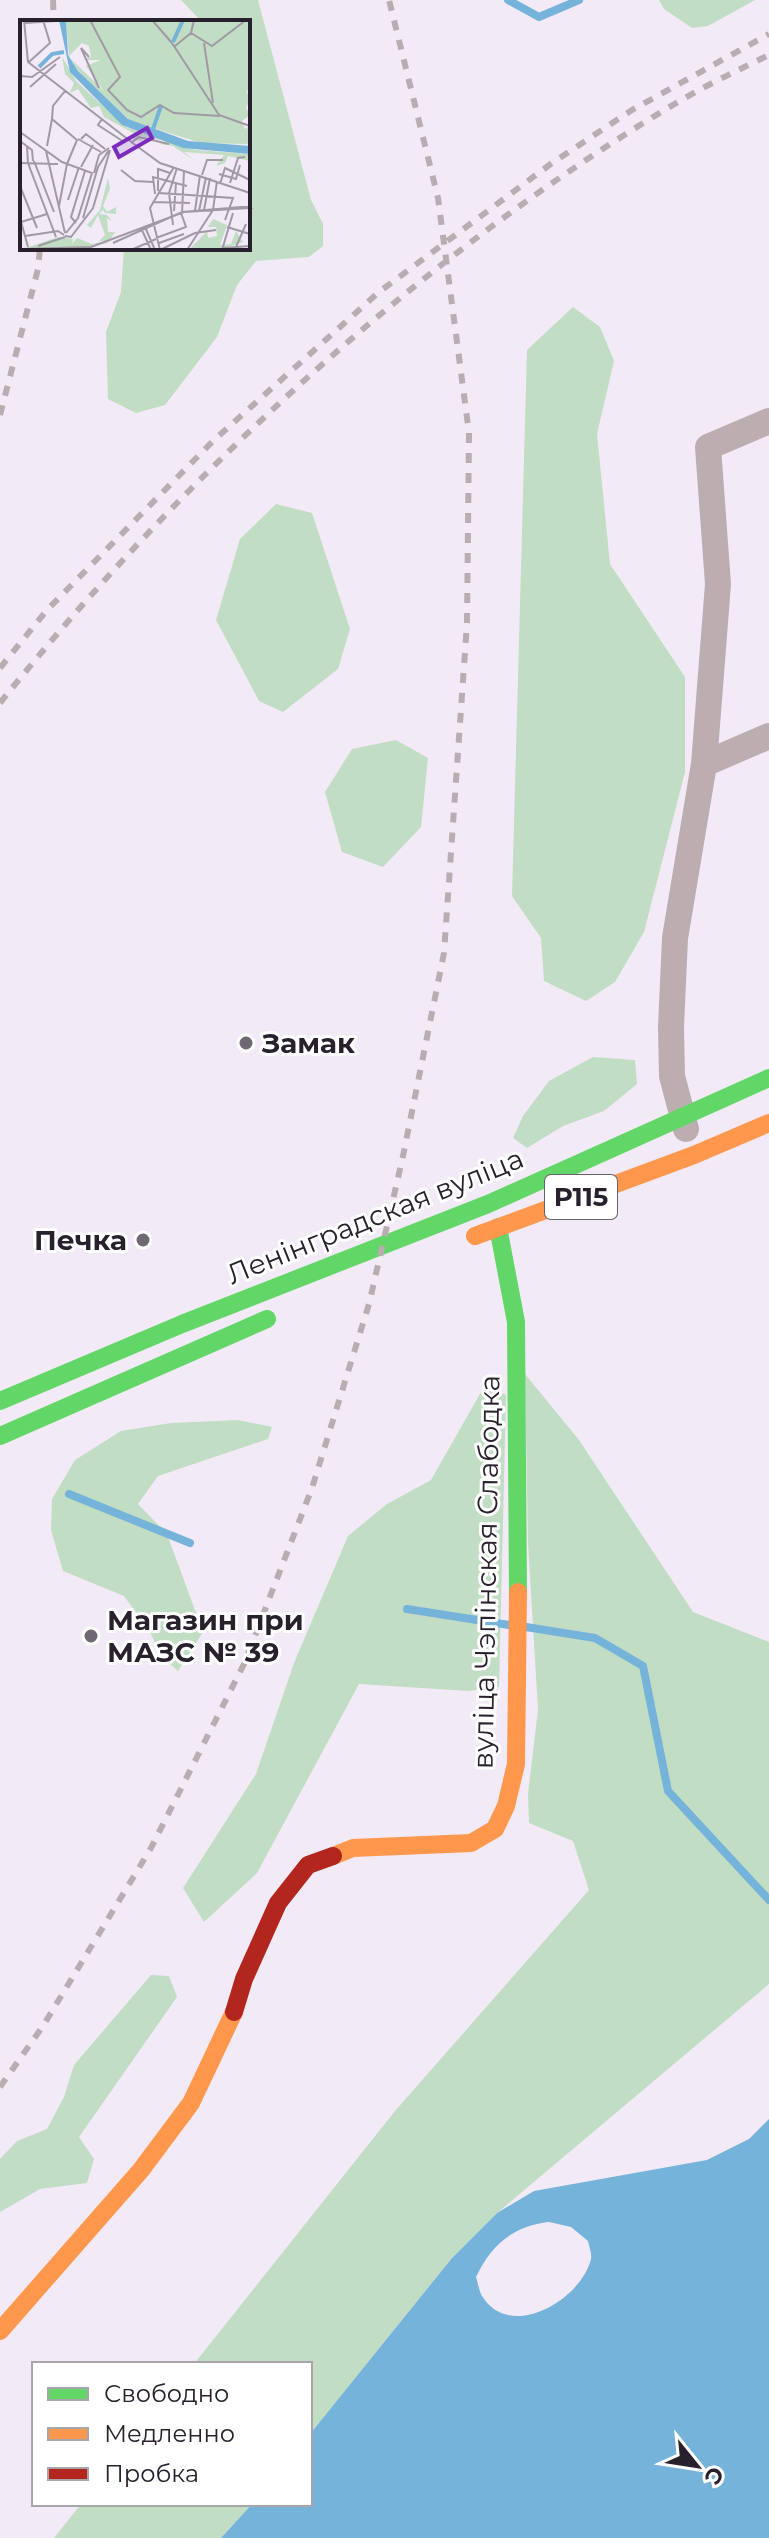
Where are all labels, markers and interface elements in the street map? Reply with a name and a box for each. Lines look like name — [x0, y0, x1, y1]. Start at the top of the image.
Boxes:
inset map — [20, 20, 250, 250]
place label: Замак — [261, 1026, 355, 1060]
marker: Замак — [237, 1034, 255, 1052]
street label: Ленінградская вуліца — [222, 1141, 528, 1291]
road number: Р115 — [545, 1175, 617, 1219]
place label: Печка — [34, 1223, 127, 1257]
marker: Печка — [134, 1231, 152, 1249]
street label: вуліца Чэпінская Слабодка — [466, 1375, 506, 1769]
place label: Магазин при МАЗС № 39 — [107, 1603, 304, 1669]
marker: Магазин при МАЗС № 39 — [82, 1627, 100, 1645]
legend — [32, 2362, 312, 2506]
text: Свободно — [104, 2379, 229, 2408]
text: Медленно — [104, 2419, 235, 2448]
north arrow — [657, 2426, 737, 2506]
text: Пробка — [104, 2459, 199, 2488]
text: С — [698, 2462, 730, 2489]

